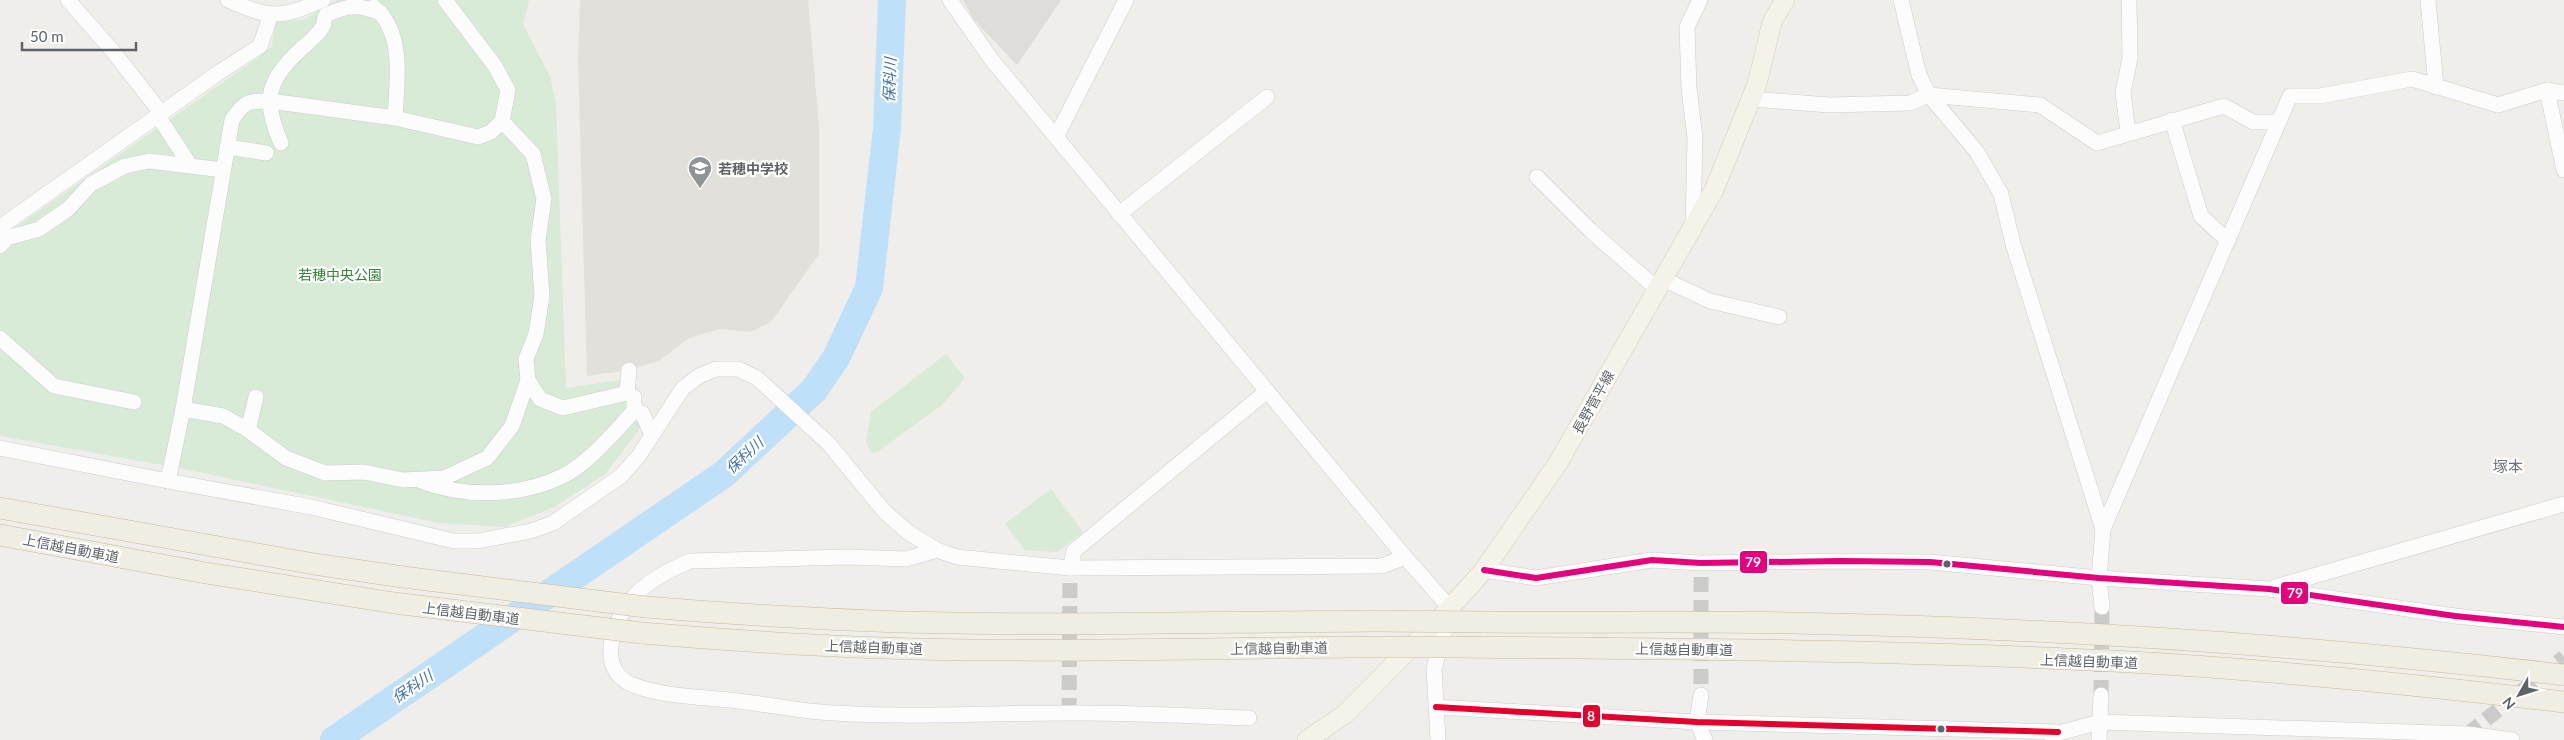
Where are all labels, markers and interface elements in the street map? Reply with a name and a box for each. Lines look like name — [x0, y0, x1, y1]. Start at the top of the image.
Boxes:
scale bar — [22, 20, 136, 52]
text: 50 m — [30, 27, 64, 45]
water label: 保科川 — [879, 55, 899, 103]
school or university icon: 若穂中学校 — [687, 155, 713, 189]
place label: 若穂中学校 — [718, 160, 788, 177]
park label: 若穂中央公園 — [298, 266, 382, 283]
street label: 長野菅平線 — [1569, 367, 1617, 437]
water label: 保科川 — [721, 432, 768, 477]
district label: 塚本 — [2493, 457, 2523, 475]
street label: 上信越自動車道 — [21, 530, 121, 566]
line badge: 79 — [1739, 550, 1768, 574]
text: 79 — [1745, 553, 1761, 570]
unlabelled marker — [1942, 559, 1952, 569]
line badge: 79 — [2280, 581, 2309, 605]
text: 79 — [2287, 584, 2303, 601]
street label: 上信越自動車道 — [421, 599, 521, 627]
street label: 上信越自動車道 — [825, 637, 923, 657]
street label: 上信越自動車道 — [1230, 639, 1328, 657]
street label: 上信越自動車道 — [1635, 640, 1733, 658]
street label: 上信越自動車道 — [2040, 651, 2138, 671]
water label: 保科川 — [388, 665, 437, 706]
north arrow — [2494, 670, 2544, 720]
text: N — [2499, 694, 2519, 713]
line badge: 8 — [1582, 704, 1601, 728]
text: 8 — [1587, 707, 1595, 724]
unlabelled marker — [1936, 724, 1946, 734]

